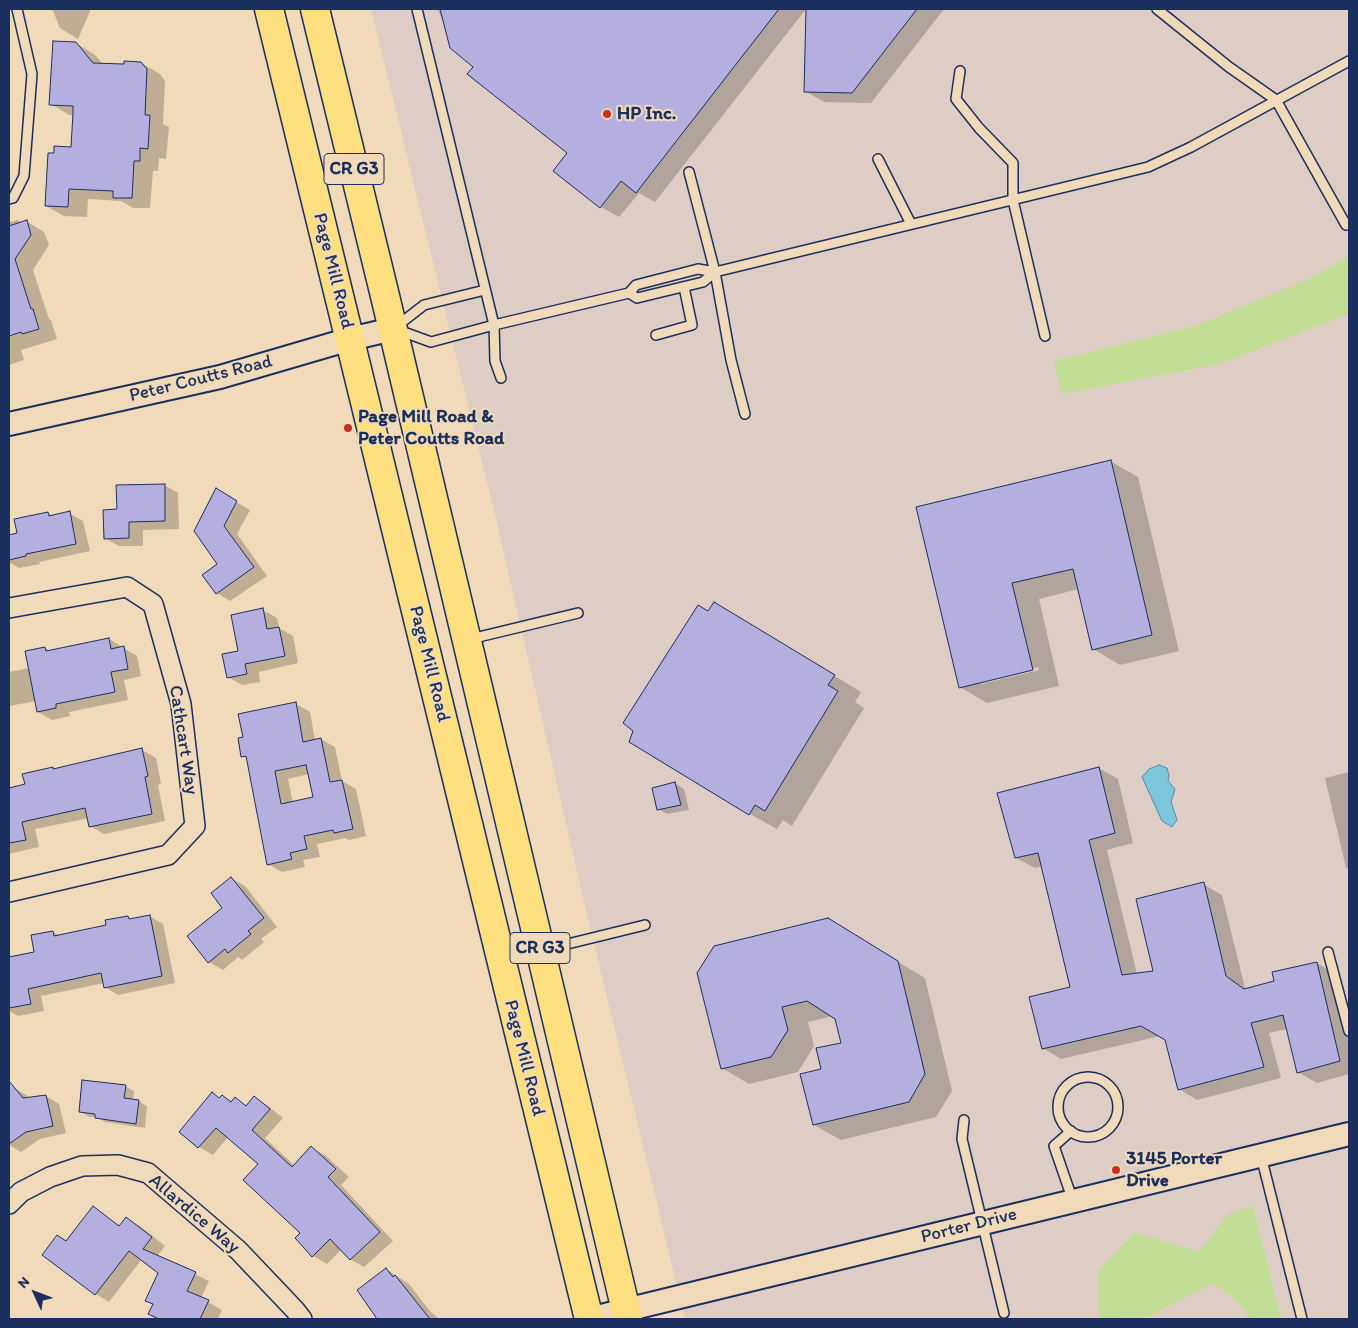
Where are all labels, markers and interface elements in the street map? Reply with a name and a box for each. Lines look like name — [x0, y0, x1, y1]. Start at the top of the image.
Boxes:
place label: HP Inc. — [617, 103, 676, 125]
marker: HP Inc. — [601, 108, 613, 120]
road number: CR G3 — [324, 153, 384, 184]
street label: Page Mill Road — [308, 211, 358, 331]
street label: Peter Coutts Road — [127, 350, 275, 408]
place label: Page Mill Road & Peter Coutts Road — [358, 406, 504, 450]
marker: Page Mill Road & Peter Coutts Road — [342, 422, 354, 434]
street label: Page Mill Road — [404, 604, 454, 724]
street label: Cathcart Way — [163, 684, 203, 796]
road number: CR G3 — [510, 932, 570, 964]
street label: Page Mill Road — [499, 998, 549, 1118]
place label: 3145 Porter Drive — [1126, 1148, 1222, 1192]
marker: 3145 Porter Drive — [1110, 1164, 1122, 1176]
street label: Allardice Way — [144, 1169, 244, 1259]
street label: Porter Drive — [919, 1203, 1019, 1249]
north arrow — [10, 1268, 60, 1318]
text: N — [14, 1273, 33, 1292]

